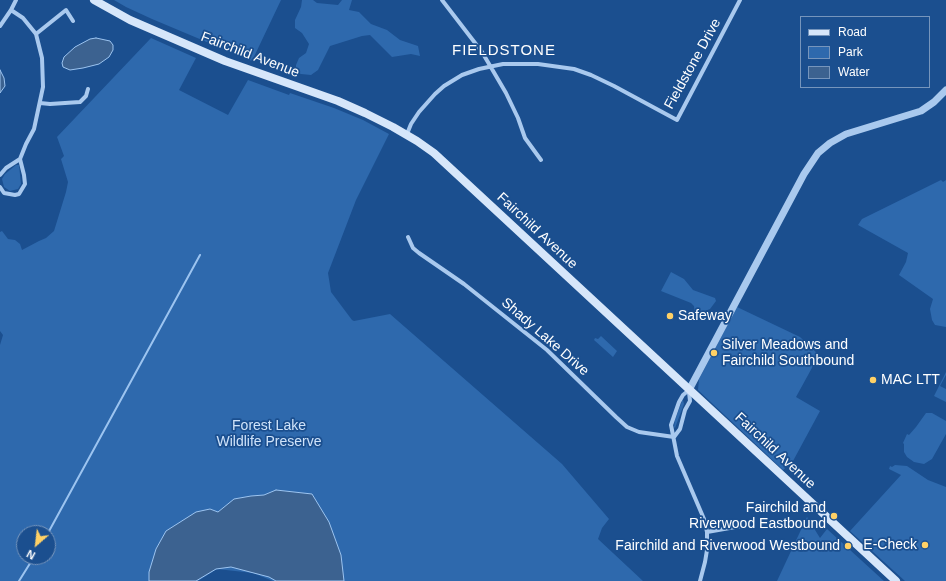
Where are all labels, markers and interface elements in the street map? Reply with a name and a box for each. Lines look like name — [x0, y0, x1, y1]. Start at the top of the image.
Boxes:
street label: Fieldstone Drive — [661, 16, 725, 112]
legend — [800, 16, 930, 88]
text: Road — [838, 25, 867, 39]
street label: Fairchild Avenue — [198, 29, 302, 81]
district label: FIELDSTONE — [452, 42, 556, 60]
text: Park — [838, 45, 863, 59]
text: Water — [838, 65, 870, 79]
street label: Fairchild Avenue — [493, 189, 581, 273]
street label: Shady Lake Drive — [498, 294, 592, 380]
place label: Safeway — [678, 308, 732, 324]
marker: Safeway — [665, 311, 675, 321]
place label: Silver Meadows and Fairchild Southbound — [722, 337, 854, 370]
marker: Silver Meadows and Fairchild Southbound — [709, 348, 719, 358]
place label: MAC LTT — [881, 372, 940, 388]
marker: MAC LTT — [868, 375, 878, 385]
street label: Fairchild Avenue — [731, 409, 819, 493]
park label: Forest Lake Wildlife Preserve — [216, 418, 322, 450]
place label: Fairchild and Riverwood Eastbound — [689, 500, 826, 532]
marker: Fairchild and Riverwood Eastbound — [829, 511, 839, 521]
north arrow — [16, 525, 56, 565]
place label: E-Check — [863, 537, 917, 553]
place label: Fairchild and Riverwood Westbound — [615, 538, 840, 554]
marker: E-Check — [920, 540, 930, 550]
marker: Fairchild and Riverwood Westbound — [843, 541, 853, 551]
text: N — [25, 548, 37, 562]

